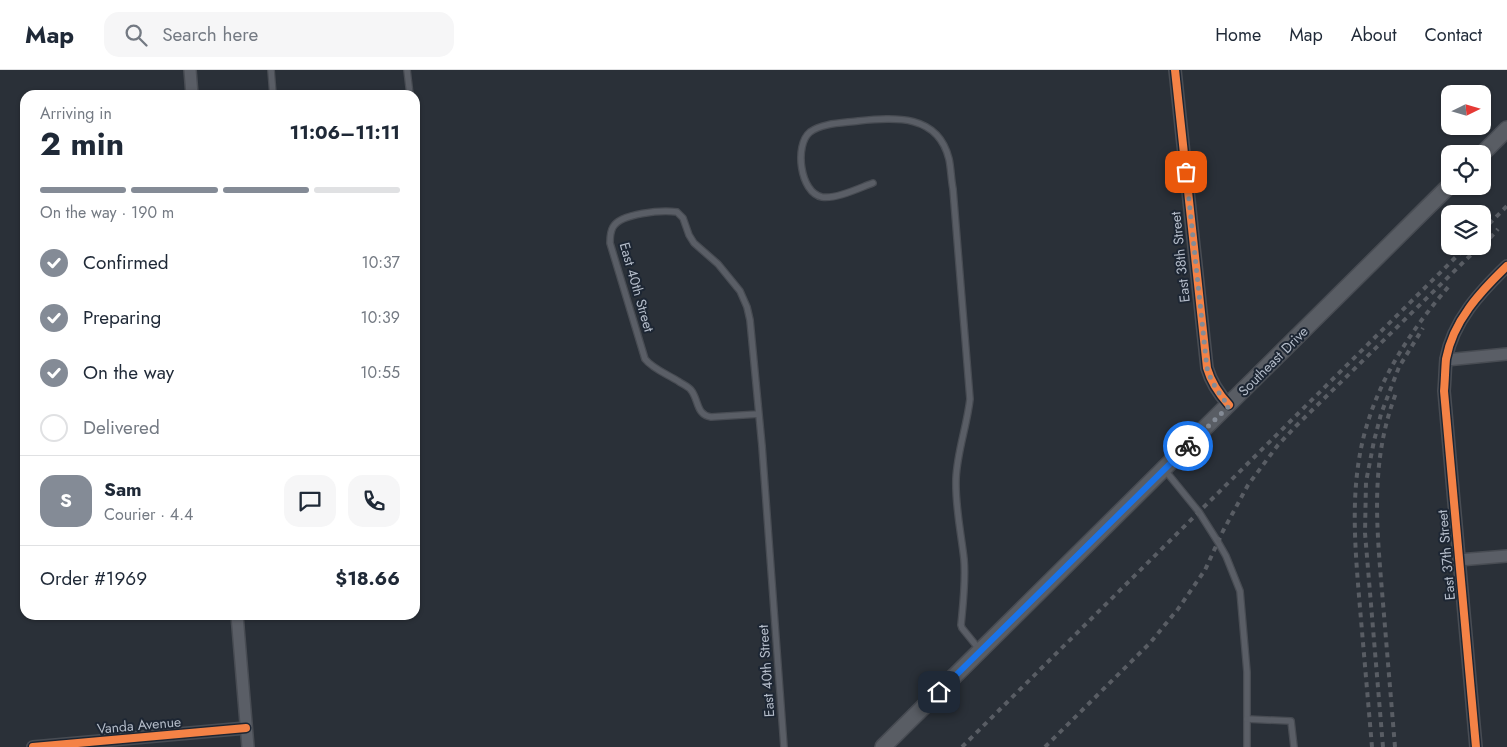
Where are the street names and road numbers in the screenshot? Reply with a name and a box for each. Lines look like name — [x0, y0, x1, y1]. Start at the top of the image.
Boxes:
street label: East 38th Street — [1165, 210, 1195, 303]
street label: East 40th Street — [615, 240, 660, 335]
street label: Southeast Drive — [1234, 322, 1312, 400]
street label: East 37th Street — [1432, 508, 1460, 601]
street label: East 40th Street — [753, 624, 779, 718]
street label: Vanda Avenue — [96, 711, 182, 739]

